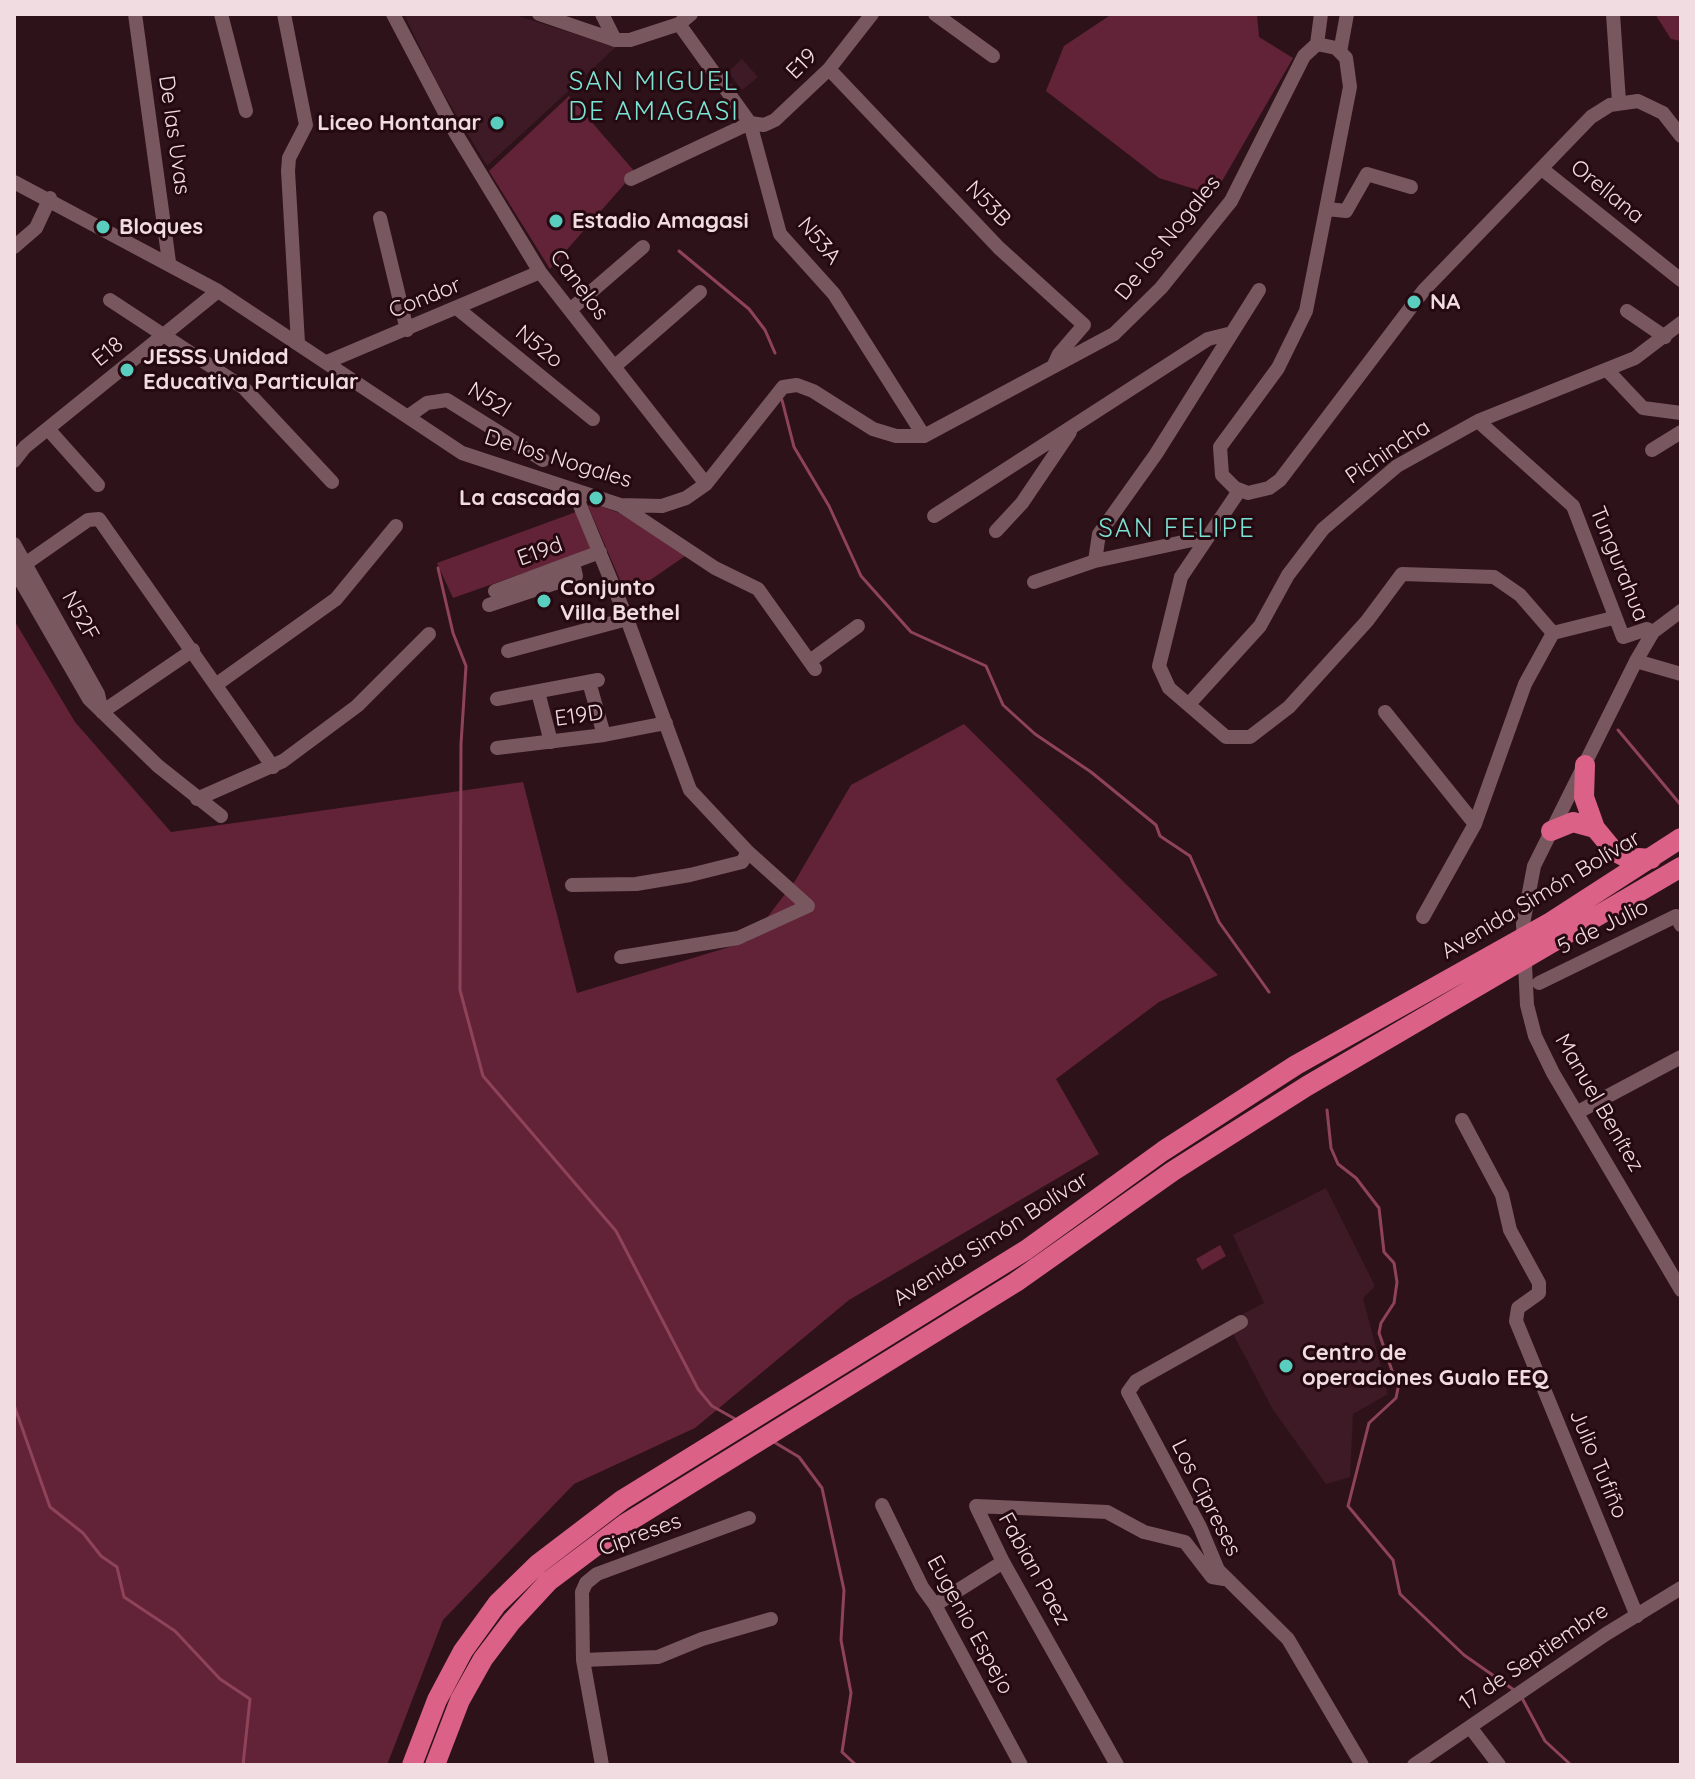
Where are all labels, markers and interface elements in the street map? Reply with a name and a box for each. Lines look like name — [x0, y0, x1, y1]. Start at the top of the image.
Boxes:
street label: E19 — [781, 43, 823, 85]
district label: SAN MIGUEL DE AMAGASI — [568, 66, 740, 128]
street label: De las Uvas — [153, 74, 195, 196]
place label: Liceo Hontanar — [317, 110, 481, 136]
marker: Liceo Hontanar — [488, 114, 506, 132]
street label: Orellana — [1565, 154, 1649, 230]
street label: De los Nogales — [1110, 170, 1226, 306]
street label: N53B — [960, 175, 1016, 233]
place label: Estadio Amagasi — [572, 208, 749, 234]
marker: Estadio Amagasi — [547, 212, 565, 230]
street label: N53A — [792, 212, 846, 270]
place label: Bloques — [119, 214, 203, 240]
marker: Bloques — [94, 218, 112, 236]
street label: Canelos — [544, 245, 614, 325]
street label: Condor — [385, 272, 465, 324]
place label: NA — [1430, 289, 1460, 315]
marker: NA — [1405, 293, 1423, 311]
street label: N52o — [510, 320, 568, 374]
street label: E18 — [87, 332, 129, 372]
place label: JESSS Unidad Educativa Particular — [143, 344, 359, 396]
marker: JESSS Unidad Educativa Particular — [118, 361, 136, 379]
street label: N52l — [463, 377, 515, 423]
street label: Pichincha — [1341, 414, 1435, 490]
street label: De los Nogales — [481, 424, 635, 494]
place label: La cascada — [459, 485, 580, 511]
marker: La cascada — [587, 489, 605, 507]
street label: Tungurahua — [1584, 503, 1654, 625]
district label: SAN FELIPE — [1098, 513, 1256, 545]
street label: E19d — [514, 532, 566, 572]
place label: Conjunto Villa Bethel — [560, 575, 680, 626]
street label: N52F — [56, 587, 104, 645]
marker: Conjunto Villa Bethel — [535, 592, 553, 610]
street label: E19D — [553, 700, 605, 732]
street label: Avenida Simón Bolívar — [1437, 825, 1645, 965]
street label: 5 de Julio — [1553, 894, 1653, 960]
street label: Manuel Benítez — [1549, 1029, 1649, 1177]
street label: Avenida Simón Bolívar — [888, 1166, 1094, 1312]
place label: Centro de operaciones Gualo EEQ — [1302, 1340, 1548, 1392]
marker: Centro de operaciones Gualo EEQ — [1277, 1357, 1295, 1375]
street label: Julio Tufiño — [1563, 1405, 1633, 1523]
street label: Los Cipreses — [1165, 1435, 1247, 1561]
street label: Cipreses — [595, 1508, 685, 1562]
street label: Fabian Paez — [992, 1508, 1076, 1630]
street label: Eugenio Espejo — [921, 1551, 1019, 1699]
street label: 17 de Septiembre — [1455, 1597, 1613, 1717]

